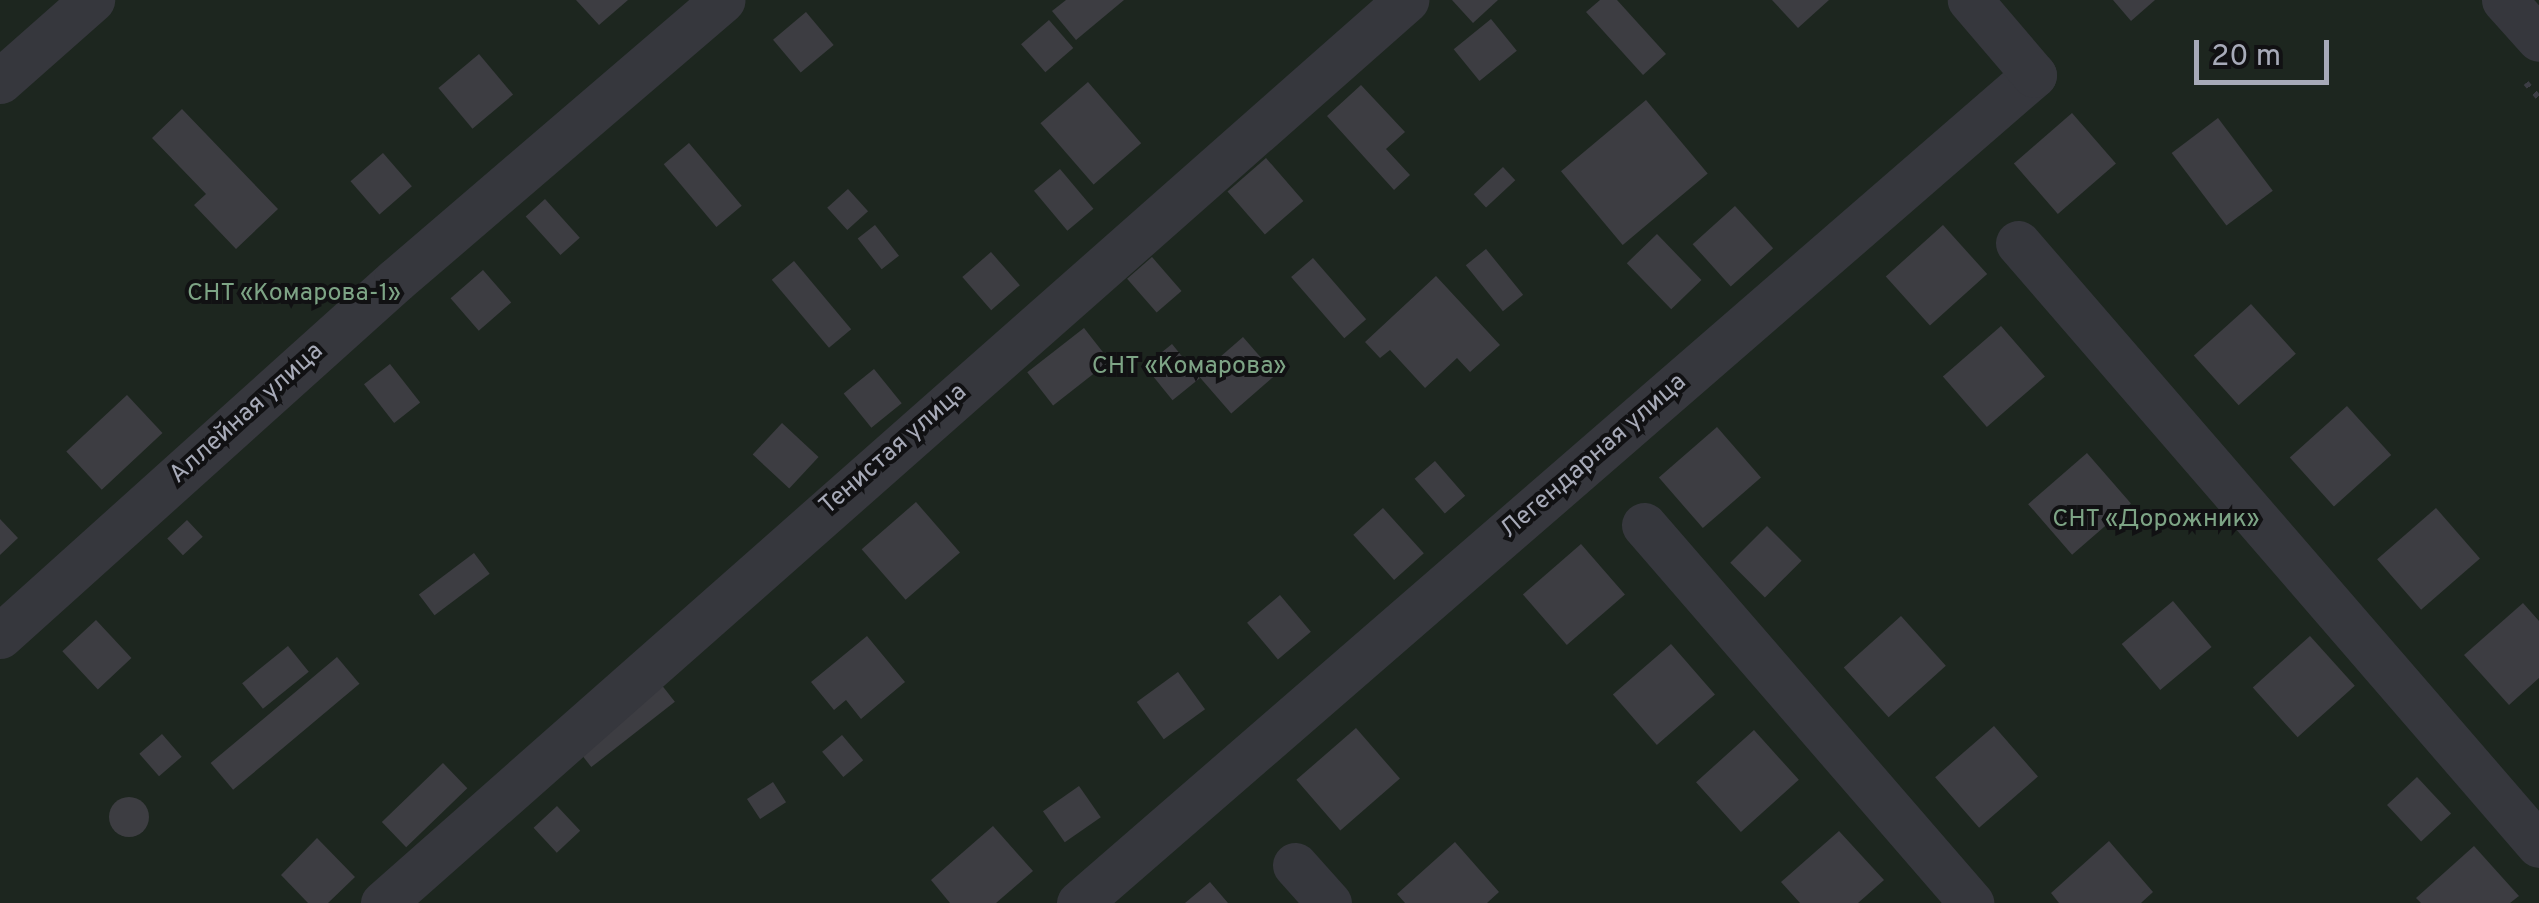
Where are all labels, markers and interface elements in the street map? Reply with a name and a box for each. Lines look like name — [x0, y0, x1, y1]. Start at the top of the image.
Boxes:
scale bar — [2199, 20, 2334, 82]
text: 20 m — [2211, 39, 2281, 76]
park label: СНТ «Комарова-1» — [187, 279, 401, 309]
street label: Аллейная улица — [164, 337, 330, 491]
park label: СНТ «Комарова» — [1091, 352, 1287, 382]
street label: Легендарная улица — [1495, 368, 1693, 546]
street label: Тенистая улица — [814, 378, 974, 522]
park label: СНТ «Дорожник» — [2052, 505, 2260, 535]

